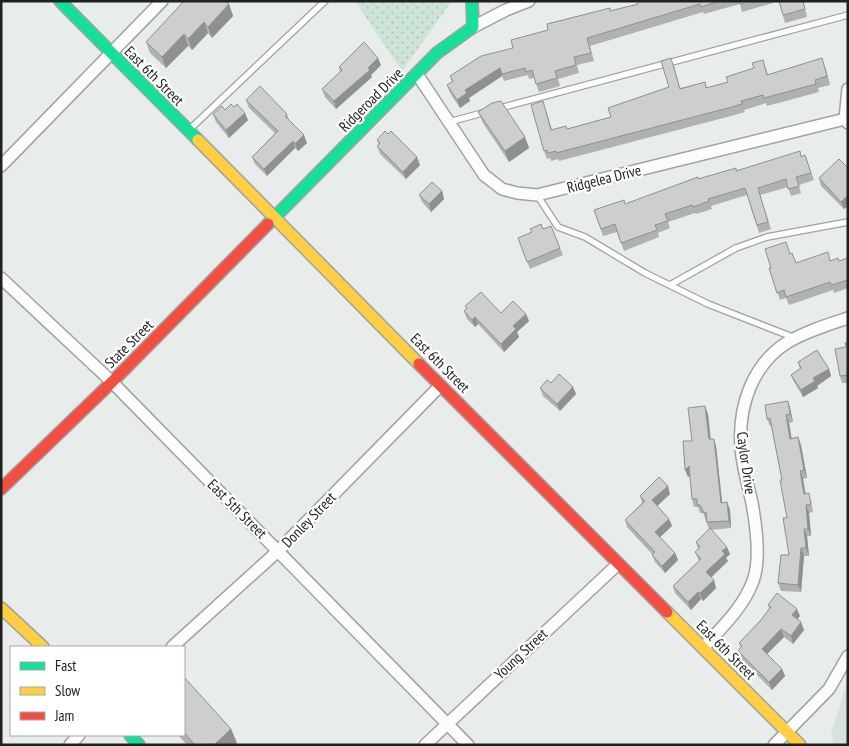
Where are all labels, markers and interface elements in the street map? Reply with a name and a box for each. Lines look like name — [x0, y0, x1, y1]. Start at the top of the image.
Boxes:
street label: East 6th Street — [121, 42, 188, 109]
street label: Ridgeroad Drive — [335, 64, 407, 136]
street label: Ridgelea Drive — [565, 160, 643, 197]
street label: State Street — [100, 315, 157, 372]
street label: East 6th Street — [407, 329, 474, 396]
street label: Caylor Drive — [733, 430, 760, 495]
street label: East 5th Street — [204, 475, 271, 542]
street label: Donley Street — [278, 488, 340, 551]
street label: East 6th Street — [693, 616, 760, 683]
street label: Young Street — [490, 624, 551, 683]
legend — [10, 646, 185, 736]
text: Fast — [55, 656, 76, 675]
text: Slow — [55, 681, 80, 700]
text: Jam — [54, 706, 74, 725]

